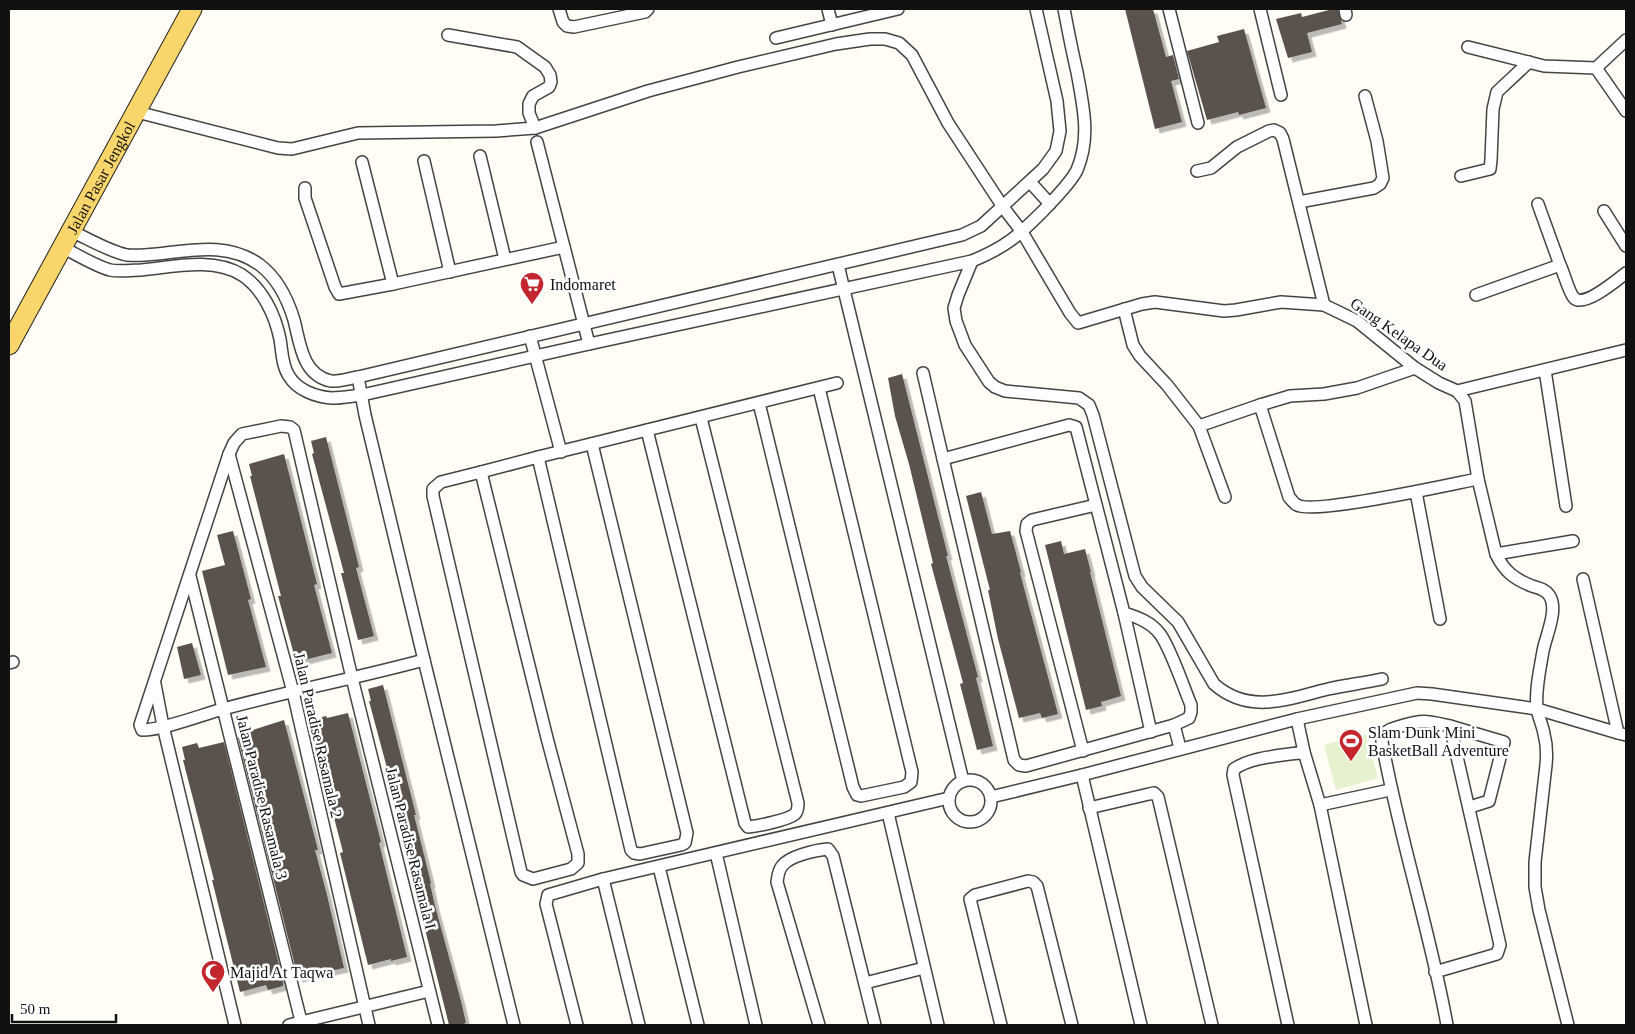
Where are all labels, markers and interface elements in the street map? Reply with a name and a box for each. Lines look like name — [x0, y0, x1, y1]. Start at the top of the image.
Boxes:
street label: Jalan Pasar Jengkol — [63, 118, 138, 236]
supermarket icon: Indomaret — [519, 271, 545, 305]
place label: Indomaret — [550, 276, 616, 293]
street label: Gang Kelapa Dua — [1347, 294, 1451, 375]
street label: Jalan Paradise Rasamala 2 — [291, 651, 345, 819]
street label: Jalan Paradise Rasamala 3 — [233, 713, 291, 881]
place label: Slam Dunk Mini BasketBall Adventure — [1368, 724, 1509, 759]
sports icon: Slam Dunk Mini BasketBall Adventure — [1338, 728, 1364, 762]
street label: Jalan Paradise Rasamala I — [383, 765, 439, 931]
mosque icon: Majid At Taqwa — [200, 959, 226, 993]
place label: Majid At Taqwa — [230, 964, 333, 982]
scale bar — [12, 992, 116, 1024]
text: 50 m — [20, 1001, 51, 1017]

